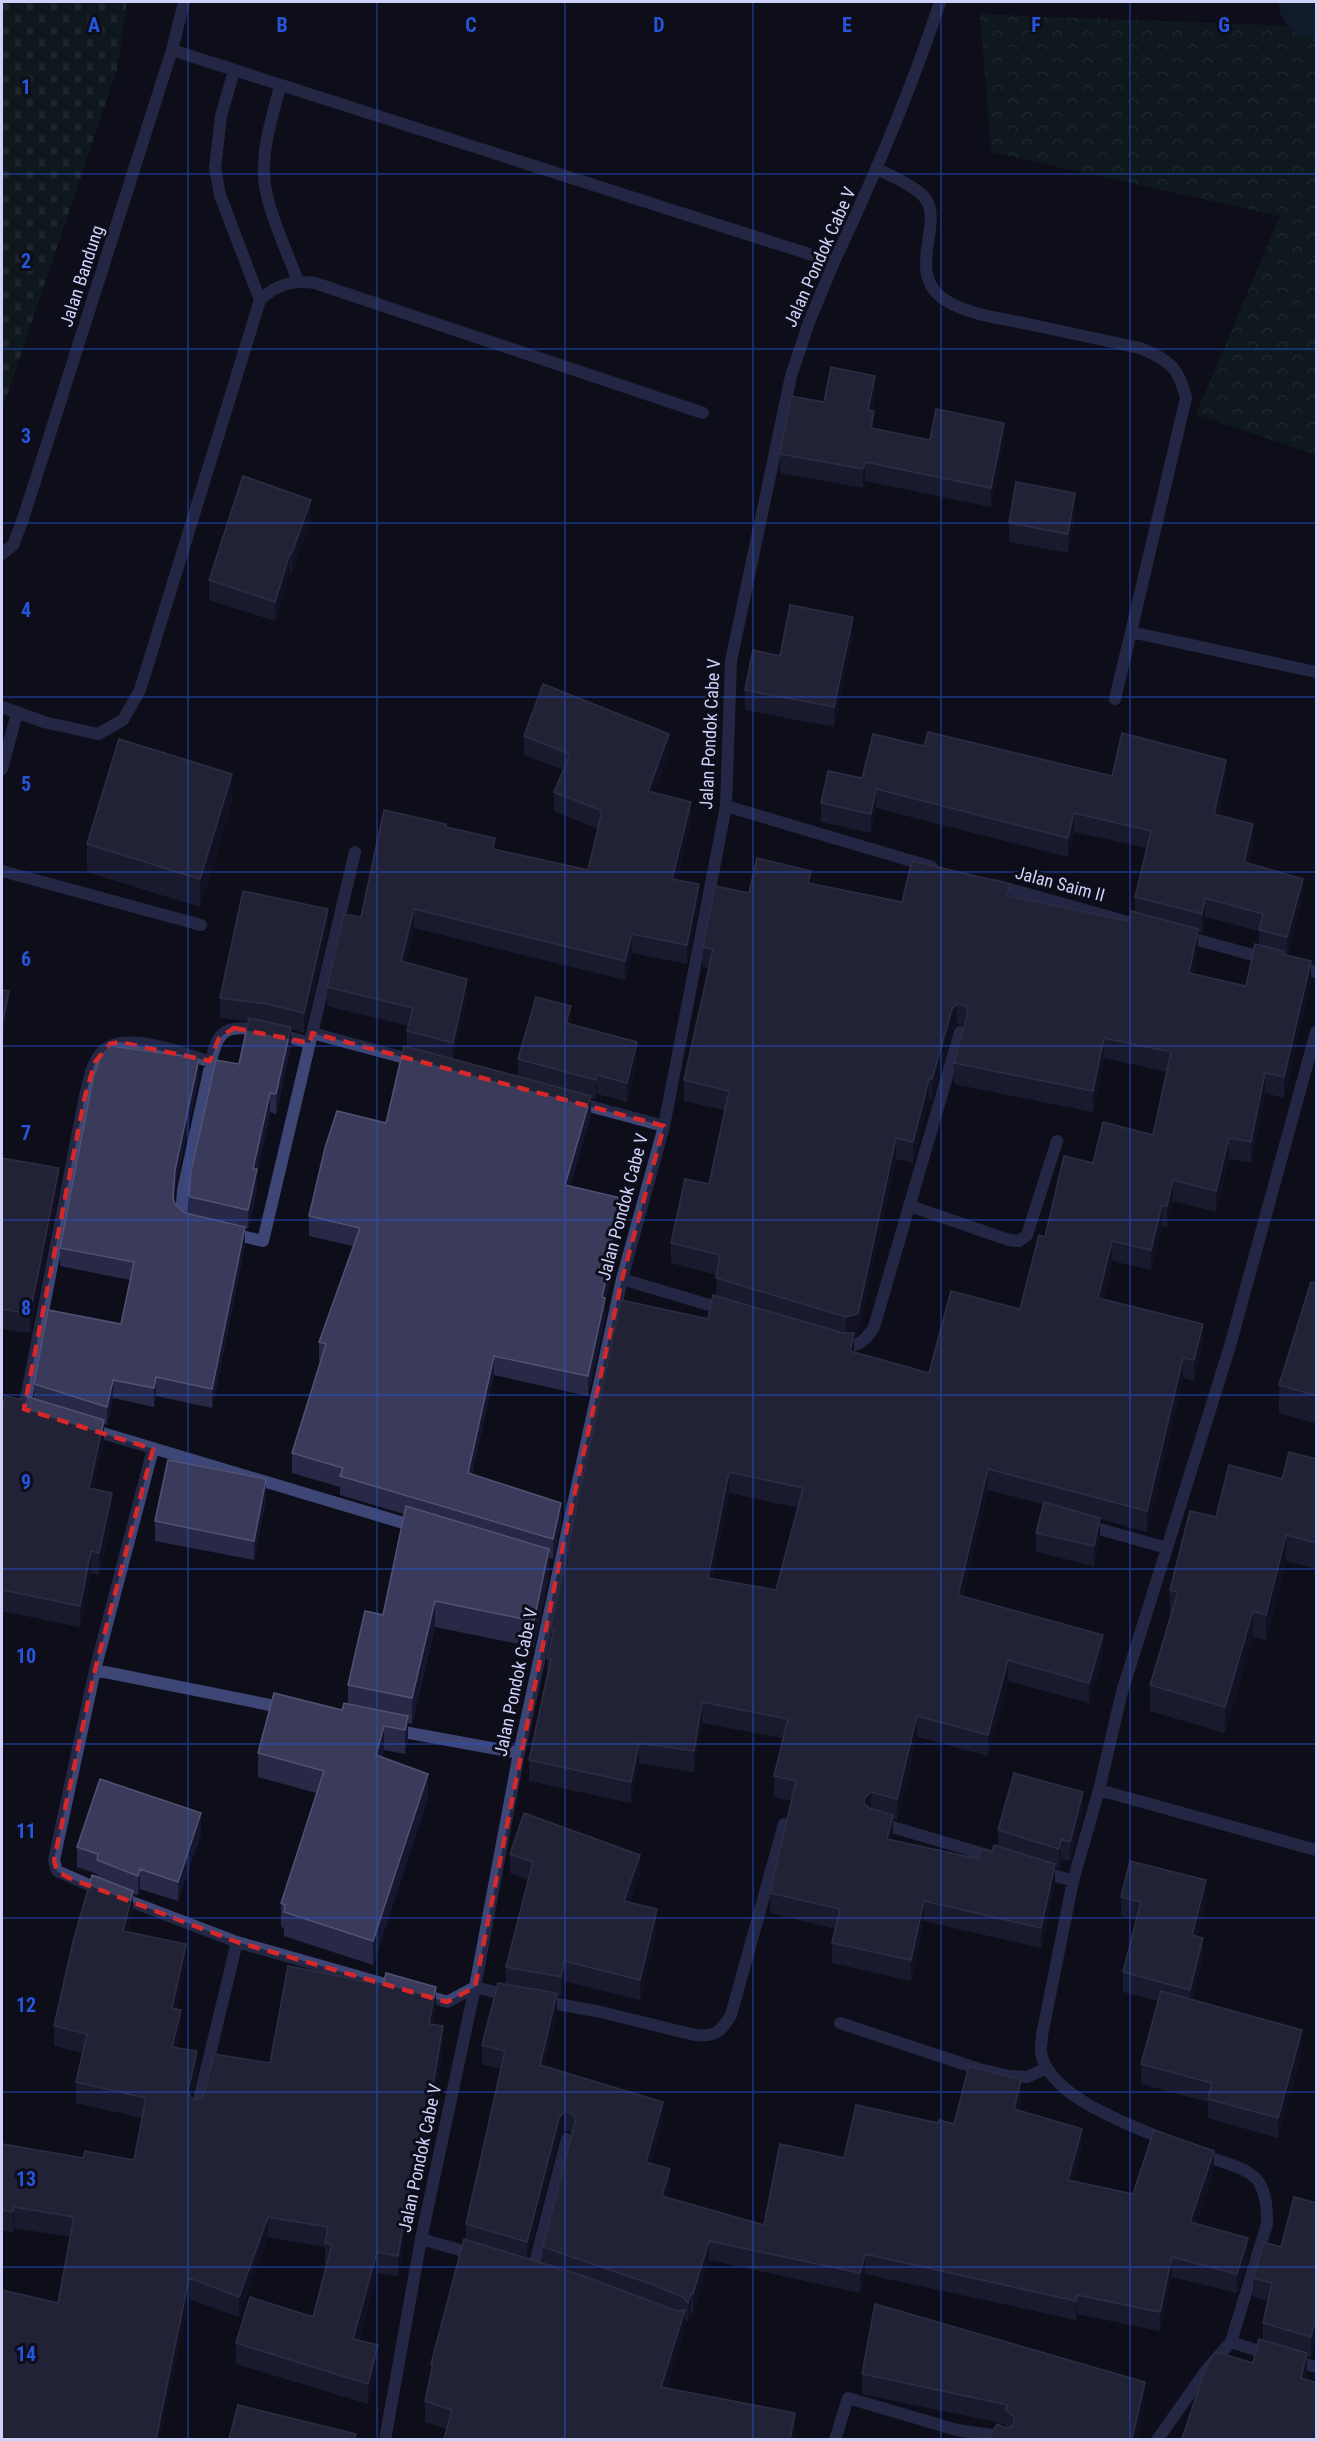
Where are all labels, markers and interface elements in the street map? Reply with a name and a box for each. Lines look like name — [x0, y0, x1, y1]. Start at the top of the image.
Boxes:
text: A — [88, 13, 100, 37]
text: B — [276, 13, 288, 37]
text: C — [465, 13, 477, 37]
text: D — [653, 13, 665, 37]
text: E — [842, 13, 852, 37]
text: F — [1031, 13, 1041, 37]
text: G — [1218, 13, 1230, 37]
text: 1 — [21, 75, 31, 99]
street label: Jalan Pondok Cabe V — [779, 183, 860, 330]
street label: Jalan Bandung — [55, 223, 108, 329]
text: 2 — [21, 249, 31, 273]
text: 3 — [21, 424, 31, 448]
text: 4 — [21, 598, 31, 622]
street label: Jalan Pondok Cabe V — [695, 658, 724, 810]
text: 5 — [21, 772, 31, 796]
street label: Jalan Saim II — [1013, 862, 1107, 906]
text: 6 — [21, 947, 31, 971]
text: 7 — [21, 1121, 31, 1145]
street label: Jalan Pondok Cabe V — [593, 1131, 652, 1283]
text: 8 — [21, 1296, 31, 1320]
text: 9 — [21, 1470, 31, 1494]
street label: Jalan Pondok Cabe V — [490, 1606, 541, 1758]
text: 10 — [16, 1644, 36, 1668]
text: 11 — [16, 1819, 36, 1843]
text: 12 — [16, 1993, 36, 2017]
street label: Jalan Pondok Cabe V — [394, 2082, 445, 2234]
text: 13 — [16, 2167, 36, 2191]
text: 14 — [16, 2342, 36, 2366]

